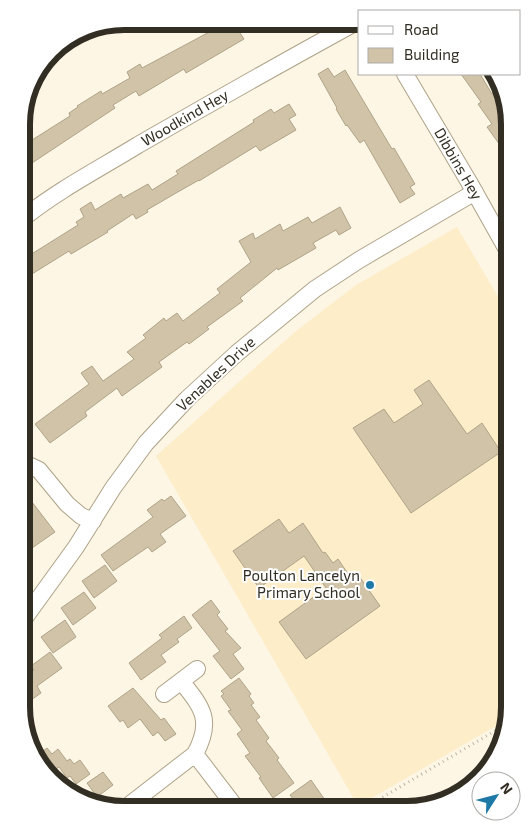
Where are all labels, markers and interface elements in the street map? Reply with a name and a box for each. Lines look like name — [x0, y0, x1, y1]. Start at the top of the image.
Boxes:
legend — [358, 10, 521, 75]
text: Road — [404, 20, 439, 38]
text: Building — [404, 45, 460, 63]
street label: Woodkind Hey — [138, 85, 231, 149]
street label: Dibbins Hey — [431, 124, 487, 203]
street label: Venables Drive — [172, 332, 258, 414]
place label: Poulton Lancelyn Primary School — [243, 566, 361, 601]
marker: Poulton Lancelyn Primary School — [364, 579, 376, 591]
north arrow — [471, 771, 521, 821]
text: N — [497, 779, 517, 797]

